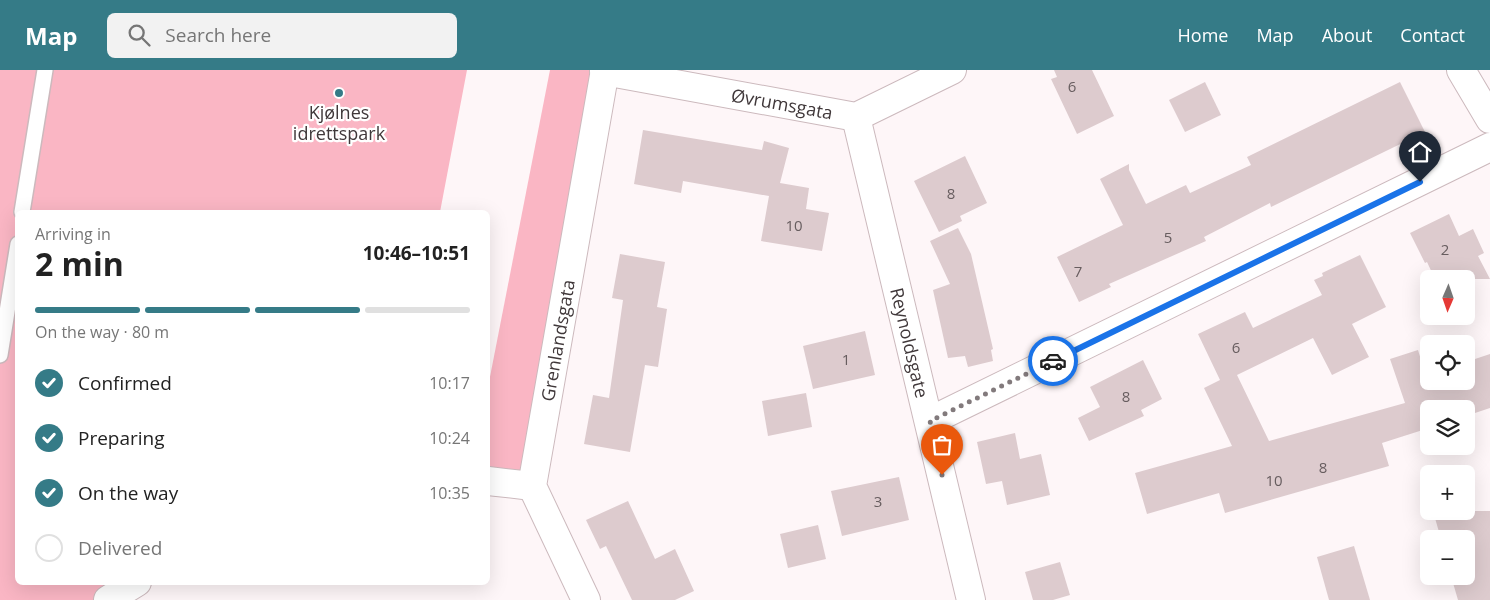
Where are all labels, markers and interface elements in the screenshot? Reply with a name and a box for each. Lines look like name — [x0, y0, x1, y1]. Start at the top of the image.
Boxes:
search box — [107, 13, 457, 58]
text: Map — [25, 19, 77, 52]
icon: search — [125, 21, 153, 49]
text: Search here — [165, 22, 271, 48]
text: Home — [1178, 23, 1228, 47]
text: Map — [1256, 23, 1294, 47]
text: About — [1322, 23, 1372, 47]
text: Contact — [1400, 23, 1465, 47]
house number: 6 — [1068, 76, 1076, 96]
street label: Øvrumsgata — [729, 82, 835, 125]
marker: Kjølnes idrettspark — [333, 87, 345, 99]
place label: Kjølnes idrettspark — [293, 100, 386, 145]
pin — [1399, 131, 1441, 182]
icon: home — [1406, 138, 1434, 166]
house number: 8 — [947, 183, 955, 203]
house number: 10 — [785, 215, 803, 235]
text: Arriving in — [35, 223, 111, 245]
house number: 5 — [1164, 227, 1172, 247]
house number: 2 — [1441, 239, 1449, 259]
text: 10:46–10:51 — [363, 240, 470, 266]
text: 2 min — [35, 242, 124, 285]
house number: 7 — [1074, 261, 1082, 281]
north arrow — [1420, 270, 1475, 325]
map controls — [1420, 270, 1475, 585]
street label: Grenlandsgata — [535, 278, 580, 403]
street label: Reynoldsgate — [885, 285, 934, 400]
text: On the way · 80 m — [35, 321, 169, 343]
button: locate — [1420, 335, 1475, 390]
courier — [1028, 336, 1078, 386]
house number: 6 — [1232, 337, 1240, 357]
icon: car — [1039, 347, 1067, 375]
house number: 1 — [842, 349, 850, 369]
icon: check — [35, 369, 63, 397]
text: Confirmed — [78, 370, 172, 396]
text: 10:17 — [429, 372, 470, 394]
house number: 8 — [1122, 386, 1130, 406]
button: layers — [1420, 400, 1475, 455]
icon: check — [35, 424, 63, 452]
pin — [921, 424, 963, 475]
text: Preparing — [78, 425, 165, 451]
text: 10:24 — [429, 427, 470, 449]
icon: bag — [928, 431, 956, 459]
house number: 8 — [1319, 457, 1327, 477]
button: + — [1420, 465, 1475, 520]
house number: 10 — [1265, 470, 1283, 490]
icon: check — [35, 479, 63, 507]
text: On the way — [78, 480, 178, 506]
text: 10:35 — [429, 482, 470, 504]
house number: 3 — [874, 491, 882, 511]
button: − — [1420, 530, 1475, 585]
text: Delivered — [78, 535, 162, 561]

